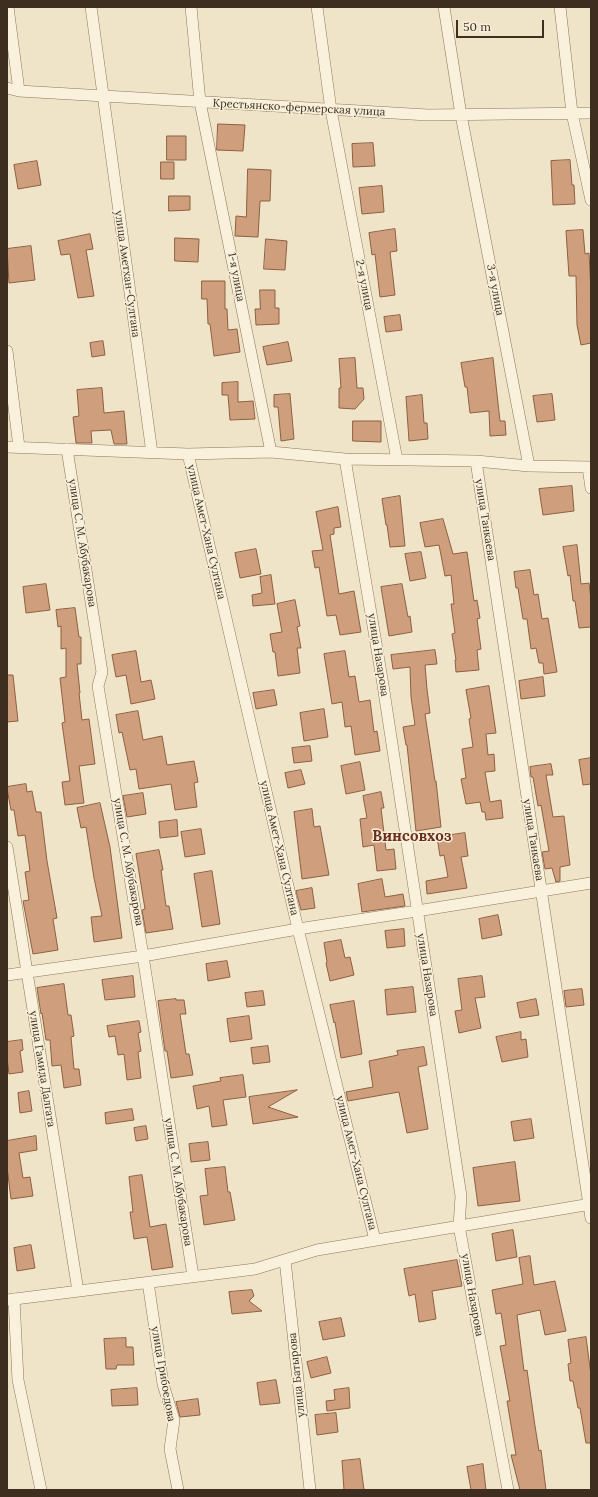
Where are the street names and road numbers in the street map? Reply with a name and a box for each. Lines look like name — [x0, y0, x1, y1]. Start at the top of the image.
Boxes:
street label: Крестьянско-фермерская улица — [212, 97, 386, 119]
street label: улица Аметхан-Султана — [112, 210, 142, 338]
street label: 1-я улица — [225, 251, 247, 303]
street label: 2-я улица — [353, 258, 375, 312]
street label: 3-я улица — [484, 263, 506, 317]
street label: улица Амет-Хана Султана — [184, 463, 228, 601]
street label: улица С. М. Абубакарова — [65, 478, 99, 608]
street label: улица Танкаева — [472, 478, 498, 562]
street label: улица Назарова — [365, 613, 391, 697]
street label: улица Амет-Хана Султана — [257, 779, 301, 917]
street label: улица С. М. Абубакарова — [110, 797, 146, 927]
street label: улица Танкаева — [520, 798, 546, 882]
street label: улица Назарова — [414, 933, 440, 1017]
street label: улица Гамида Далгата — [26, 1010, 58, 1128]
street label: улица Амет-Хана Султана — [333, 1094, 379, 1232]
street label: улица С. М. Абубакарова — [161, 1117, 195, 1247]
street label: улица Назарова — [458, 1253, 486, 1337]
street label: улица Грибоедова — [148, 1325, 178, 1423]
street label: улица Батырова — [286, 1332, 308, 1418]

